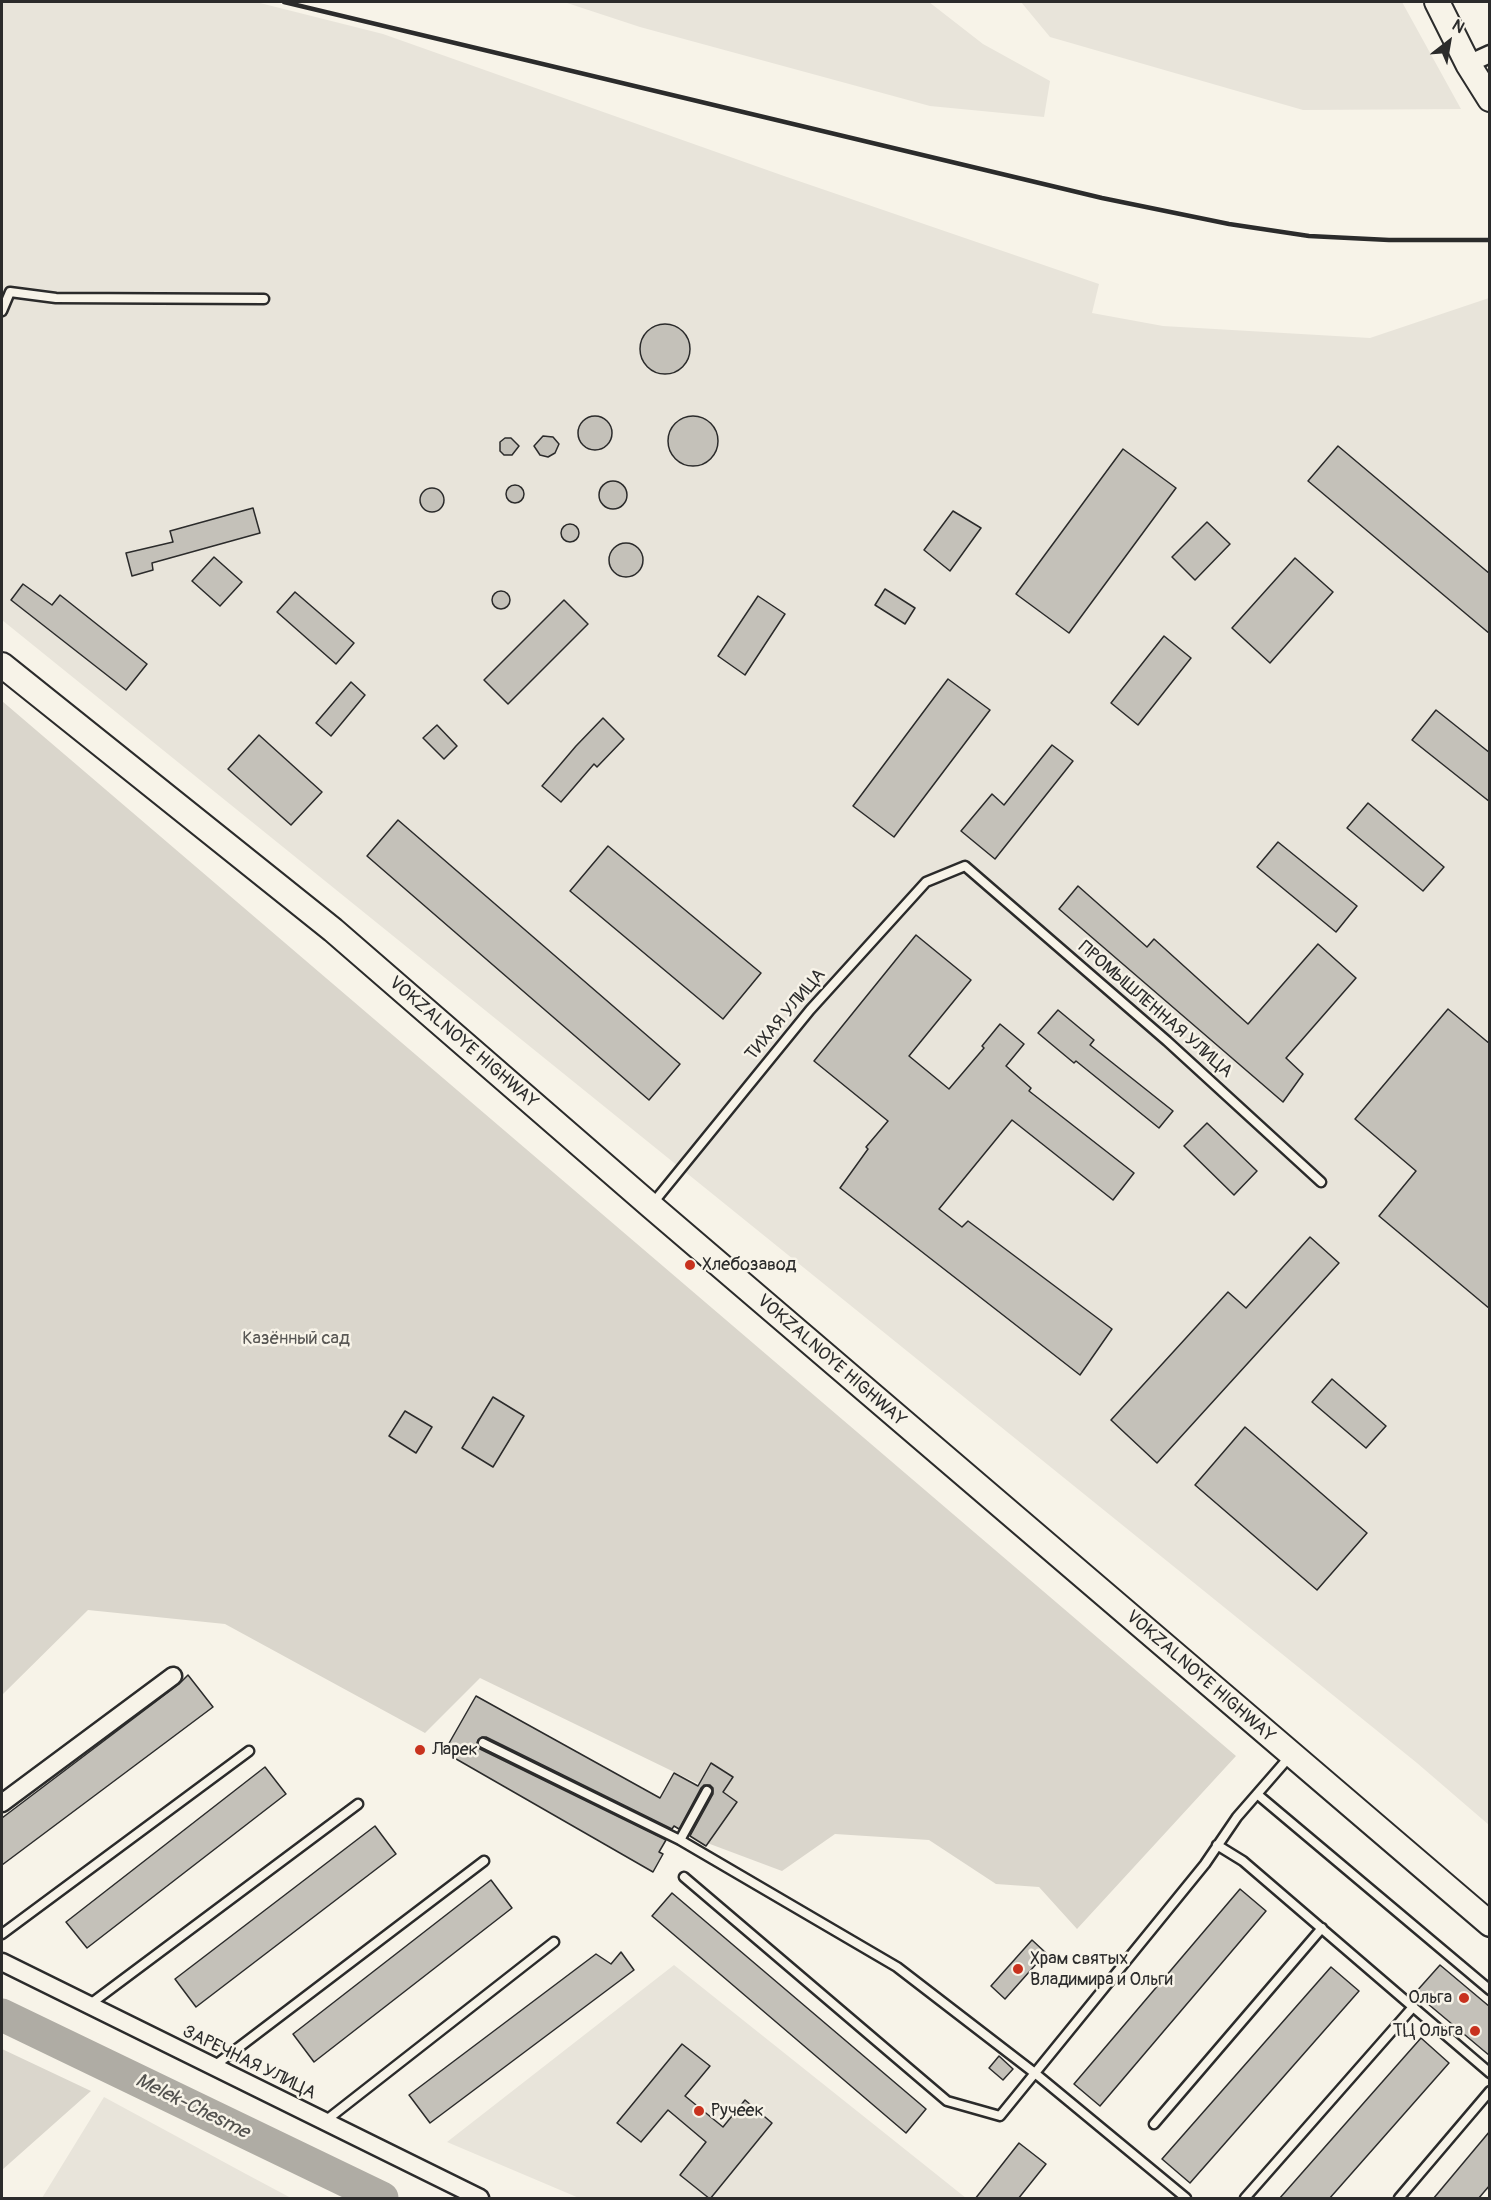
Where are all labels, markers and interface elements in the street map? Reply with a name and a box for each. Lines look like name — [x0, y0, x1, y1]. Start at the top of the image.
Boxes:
north arrow — [1419, 12, 1479, 72]
text: N — [1448, 15, 1468, 38]
street label: ПРОМЫШЛЕННАЯ УЛИЦА — [1073, 937, 1237, 1083]
street label: ТИХАЯ УЛИЦА — [741, 965, 831, 1065]
street label: VOKZALNOYE HIGHWAY — [384, 972, 542, 1114]
place label: Хлебозавод — [702, 1254, 796, 1276]
marker: Хлебозавод — [683, 1258, 697, 1272]
street label: VOKZALNOYE HIGHWAY — [752, 1290, 910, 1432]
park label: Казённый сад — [242, 1328, 350, 1350]
street label: VOKZALNOYE HIGHWAY — [1121, 1606, 1279, 1748]
place label: Ларек — [432, 1739, 478, 1761]
marker: Ларек — [413, 1743, 427, 1757]
place label: Храм святых Владимира и Ольги — [1030, 1948, 1173, 1990]
marker: Храм святых Владимира и Ольги — [1011, 1962, 1025, 1976]
place label: Ольга — [1408, 1987, 1452, 2009]
marker: Ольга — [1457, 1991, 1471, 2005]
place label: ТЦ Ольга — [1393, 2020, 1463, 2042]
street label: ЗАРЕЧНАЯ УЛИЦА — [179, 2021, 319, 2105]
marker: ТЦ Ольга — [1468, 2024, 1482, 2038]
water label: Melek-Chesme — [131, 2069, 253, 2145]
place label: Ручеек — [711, 2100, 764, 2122]
marker: Ручеек — [692, 2104, 706, 2118]

